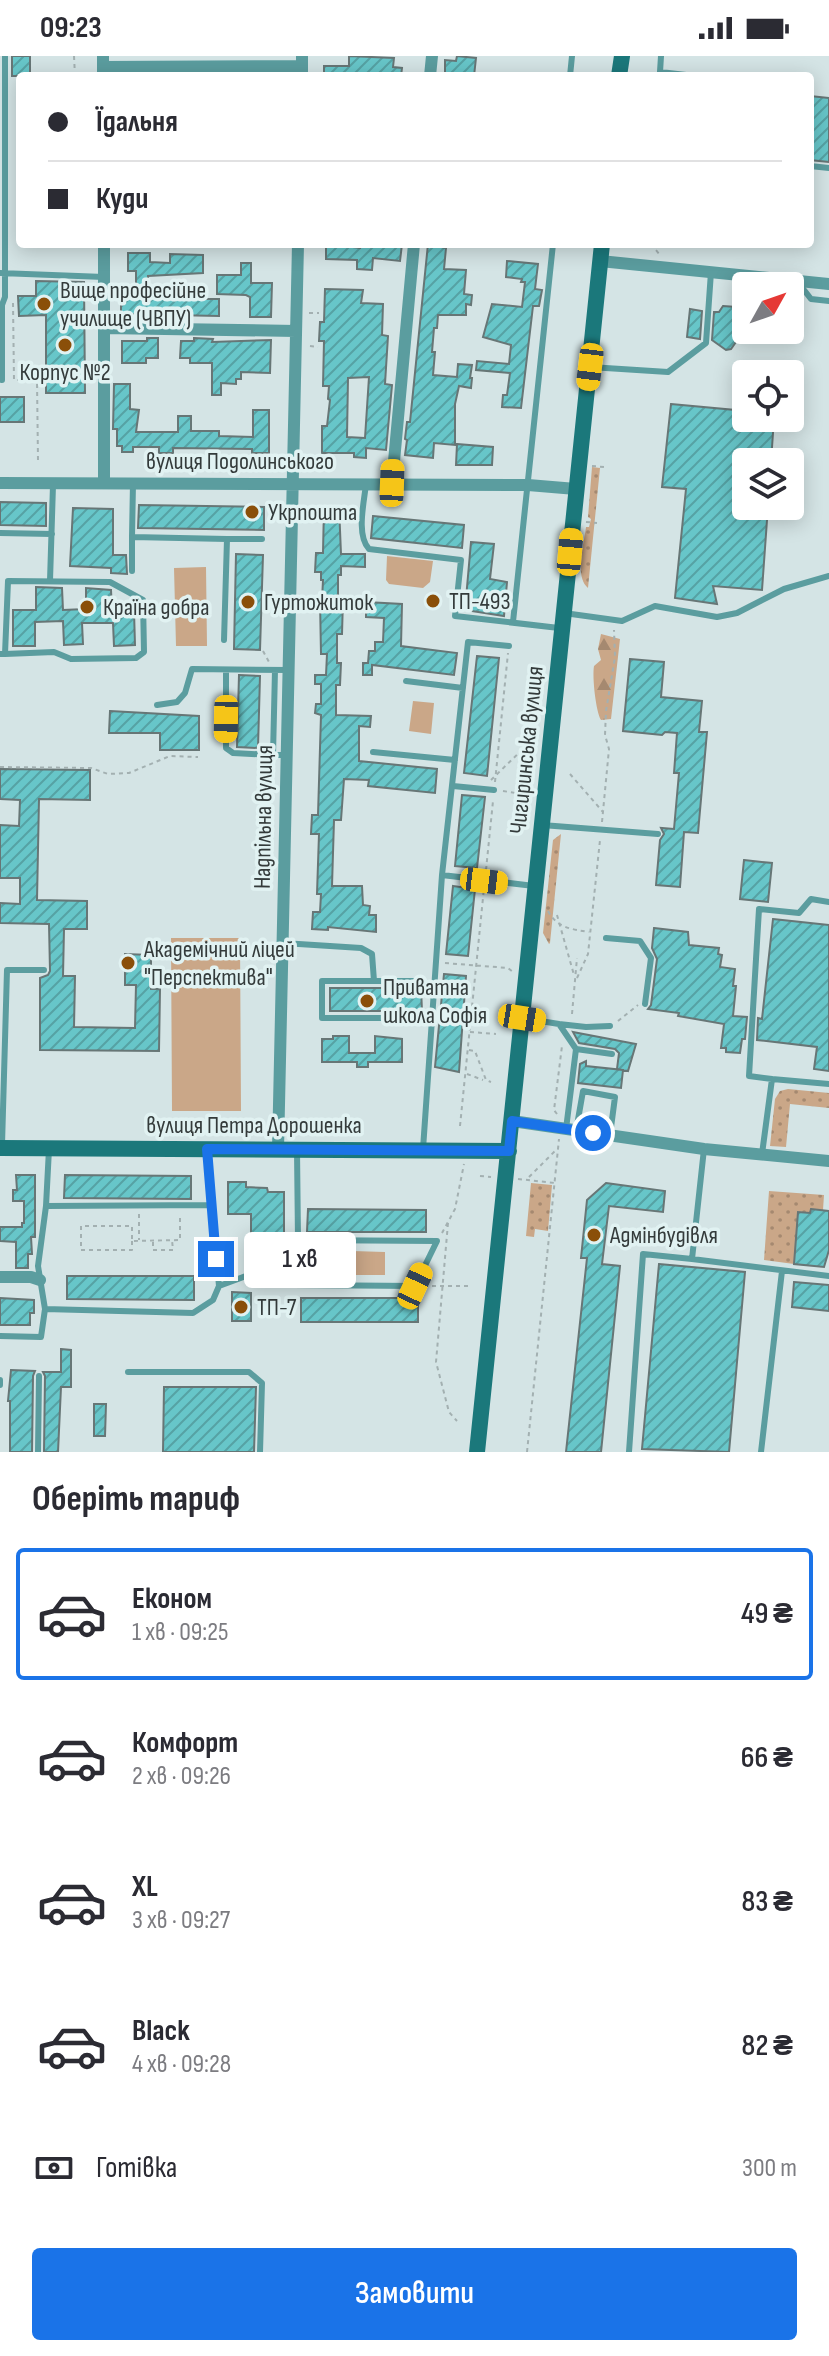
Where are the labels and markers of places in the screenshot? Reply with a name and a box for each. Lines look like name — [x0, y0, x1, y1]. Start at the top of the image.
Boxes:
place label: Вище професійне училище (ЧВПУ) — [60, 276, 206, 333]
marker: Вище професійне училище (ЧВПУ) — [35, 295, 53, 313]
marker: Корпус №2 — [56, 336, 74, 354]
place label: Корпус №2 — [19, 358, 111, 387]
place label: Укрпошта — [268, 498, 357, 527]
marker: Укрпошта — [243, 503, 261, 521]
place label: ТП-493 — [449, 587, 511, 616]
place label: Гуртожиток — [264, 588, 374, 617]
marker: ТП-493 — [424, 592, 442, 610]
place label: Країна добра — [103, 593, 210, 622]
marker: Гуртожиток — [239, 593, 257, 611]
marker: Країна добра — [78, 598, 96, 616]
place label: Академічний ліцей "Перспектива" — [143, 935, 295, 992]
marker: Академічний ліцей "Перспектива" — [119, 954, 137, 972]
place label: Приватна школа Софія — [383, 973, 487, 1030]
marker: Приватна школа Софія — [358, 992, 376, 1010]
place label: Адмінбудівля — [609, 1221, 718, 1250]
marker: Адмінбудівля — [585, 1226, 603, 1244]
place label: ТП-7 — [257, 1293, 297, 1322]
marker: ТП-7 — [232, 1298, 250, 1316]

